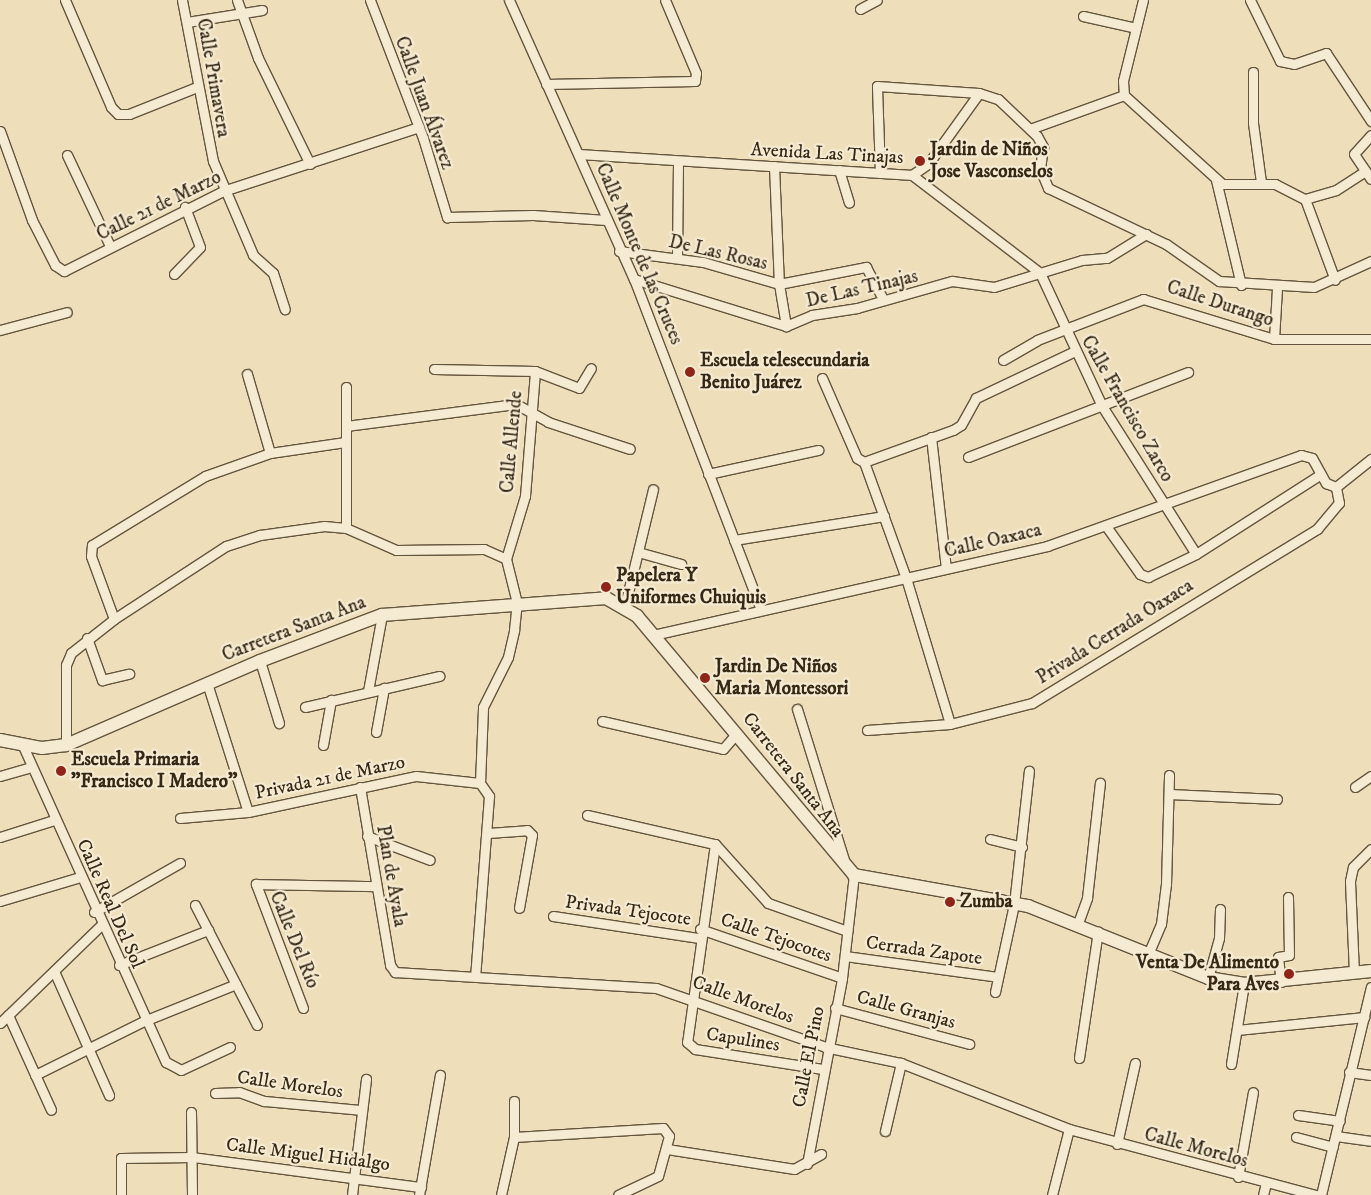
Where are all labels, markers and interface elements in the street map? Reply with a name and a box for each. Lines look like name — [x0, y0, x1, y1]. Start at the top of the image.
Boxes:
street label: Calle Primavera — [191, 17, 235, 139]
street label: Calle Juan Álvarez — [389, 33, 459, 173]
street label: Avenida Las Tinajas — [750, 139, 904, 169]
place label: Jardin de Niños Jose Vasconselos — [930, 139, 1053, 183]
marker: Jardin de Niños Jose Vasconselos — [914, 155, 926, 167]
street label: Calle Monte de las Cruces — [590, 160, 688, 348]
street label: Calle 21 de Marzo — [93, 166, 225, 246]
street label: De Las Rosas — [666, 231, 770, 275]
street label: De Las Tinajas — [804, 265, 920, 313]
street label: Calle Durango — [1164, 276, 1276, 332]
street label: Calle Francisco Zarco — [1076, 332, 1178, 486]
place label: Escuela telesecundaria Benito Juárez — [700, 350, 869, 394]
marker: Escuela telesecundaria Benito Juárez — [684, 366, 696, 378]
street label: Calle Allende — [496, 390, 528, 494]
street label: Calle Oaxaca — [942, 519, 1044, 563]
place label: Papelera Y Uniformes Chuiquis — [616, 565, 766, 609]
street label: Privada Cerrada Oaxaca — [1032, 574, 1198, 690]
marker: Papelera Y Uniformes Chuiquis — [600, 581, 612, 593]
street label: Carretera Santa Ana — [219, 591, 369, 667]
place label: Jardin De Niños Maria Montessori — [715, 656, 848, 700]
marker: Jardin De Niños Maria Montessori — [699, 672, 711, 684]
street label: Carretera Santa Ana — [737, 708, 849, 842]
place label: Escuela Primaria "Francisco I Madero" — [71, 749, 238, 793]
street label: Privada 21 de Marzo — [253, 751, 407, 805]
marker: Escuela Primaria "Francisco I Madero" — [55, 765, 67, 777]
street label: Plan de Ayala — [371, 823, 411, 929]
street label: Calle Real Del Sol — [71, 836, 149, 972]
street label: Calle Del Río — [264, 888, 324, 992]
street label: Privada Tejocote — [564, 891, 692, 931]
place label: Zumba — [960, 891, 1013, 913]
marker: Zumba — [944, 896, 956, 908]
street label: Calle Tejocotes — [718, 908, 834, 968]
street label: Cerrada Zapote — [864, 932, 984, 970]
place label: Venta De Alimento Para Aves — [1136, 952, 1279, 996]
marker: Venta De Alimento Para Aves — [1283, 968, 1295, 980]
street label: Calle Morelos — [689, 971, 797, 1029]
street label: Calle Granjas — [854, 986, 958, 1034]
street label: Calle El Pino — [788, 1005, 830, 1109]
street label: Capulines — [705, 1023, 781, 1057]
street label: Calle Morelos — [236, 1066, 344, 1104]
street label: Calle Morelos — [1142, 1123, 1250, 1173]
street label: Calle Miguel Hidalgo — [225, 1134, 391, 1176]

